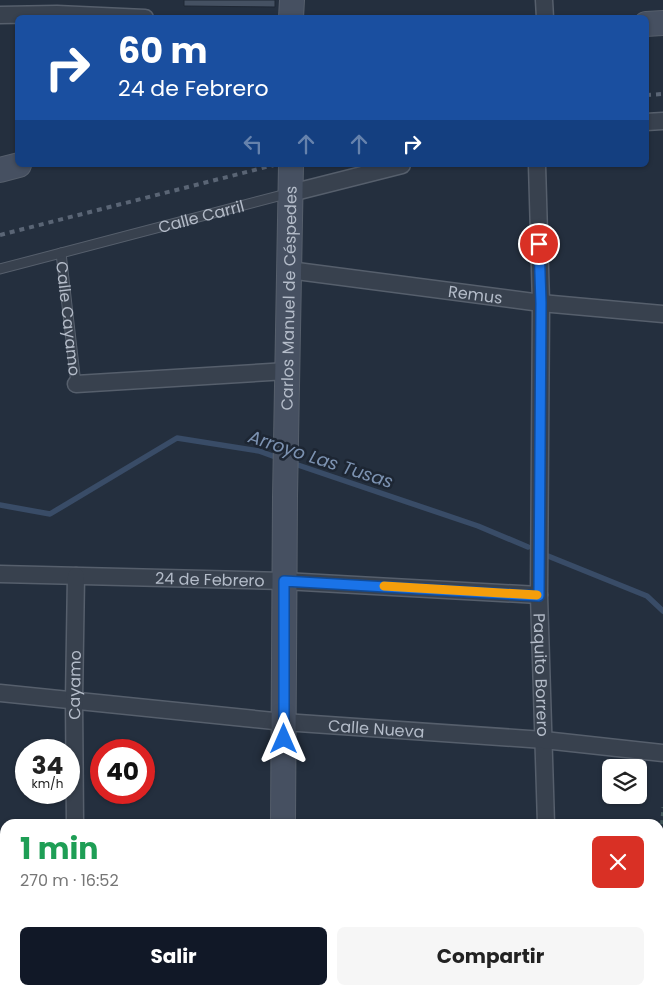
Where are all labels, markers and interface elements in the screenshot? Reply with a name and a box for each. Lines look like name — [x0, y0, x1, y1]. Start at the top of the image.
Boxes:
text: 60 m — [118, 26, 208, 75]
icon: right — [35, 35, 100, 100]
text: 24 de Febrero — [118, 73, 268, 104]
icon: left — [239, 130, 267, 158]
icon: ahead — [292, 130, 320, 158]
icon: ahead — [345, 130, 373, 158]
icon: right — [398, 130, 426, 158]
street label: Carlos Manuel de Céspedes — [275, 185, 302, 411]
street label: Calle Carril — [156, 194, 247, 239]
pin — [518, 223, 560, 265]
icon: arrive — [525, 230, 553, 258]
street label: Calle Cayamo — [51, 260, 86, 377]
street label: Remus — [447, 279, 504, 309]
water label: Arroyo Las Tusas — [244, 423, 397, 494]
street label: 24 de Febrero — [155, 566, 265, 592]
street label: Paquito Borrero — [528, 613, 555, 737]
street label: Cayamo — [62, 650, 86, 720]
position arrow — [257, 712, 309, 764]
street label: Calle Nueva — [327, 714, 425, 743]
speed limit sign: 40 — [90, 739, 155, 804]
text: 34 — [31, 748, 64, 783]
map controls — [602, 759, 647, 804]
button: layers — [602, 759, 647, 804]
text: km/h — [32, 775, 63, 792]
text: 1 min — [20, 827, 98, 870]
button: close — [592, 836, 644, 888]
text: 270 m · 16:52 — [20, 869, 119, 892]
button: Salir — [20, 927, 327, 985]
button: Compartir — [337, 927, 644, 985]

